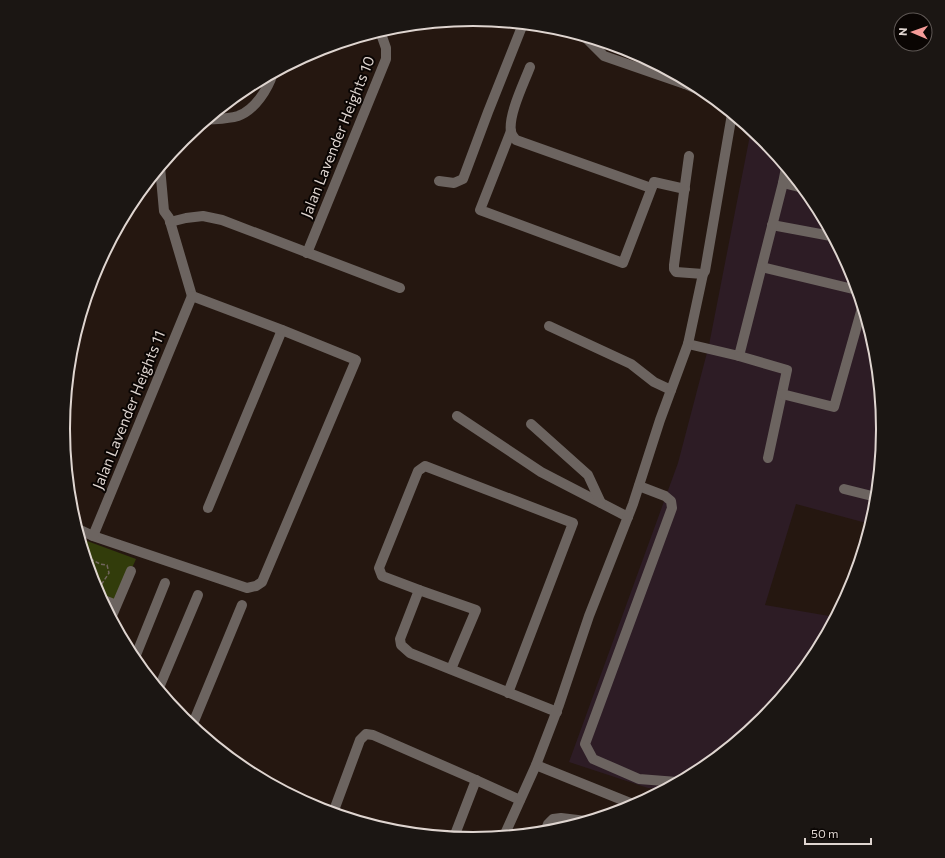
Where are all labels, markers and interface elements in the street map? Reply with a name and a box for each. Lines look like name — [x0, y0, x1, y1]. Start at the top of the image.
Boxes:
north arrow — [893, 12, 933, 52]
text: N — [896, 27, 909, 36]
street label: Jalan Lavender Heights 10 — [296, 53, 378, 220]
street label: Jalan Lavender Heights 11 — [88, 328, 168, 492]
scale bar — [805, 820, 871, 846]
text: 50 m — [811, 826, 839, 840]

